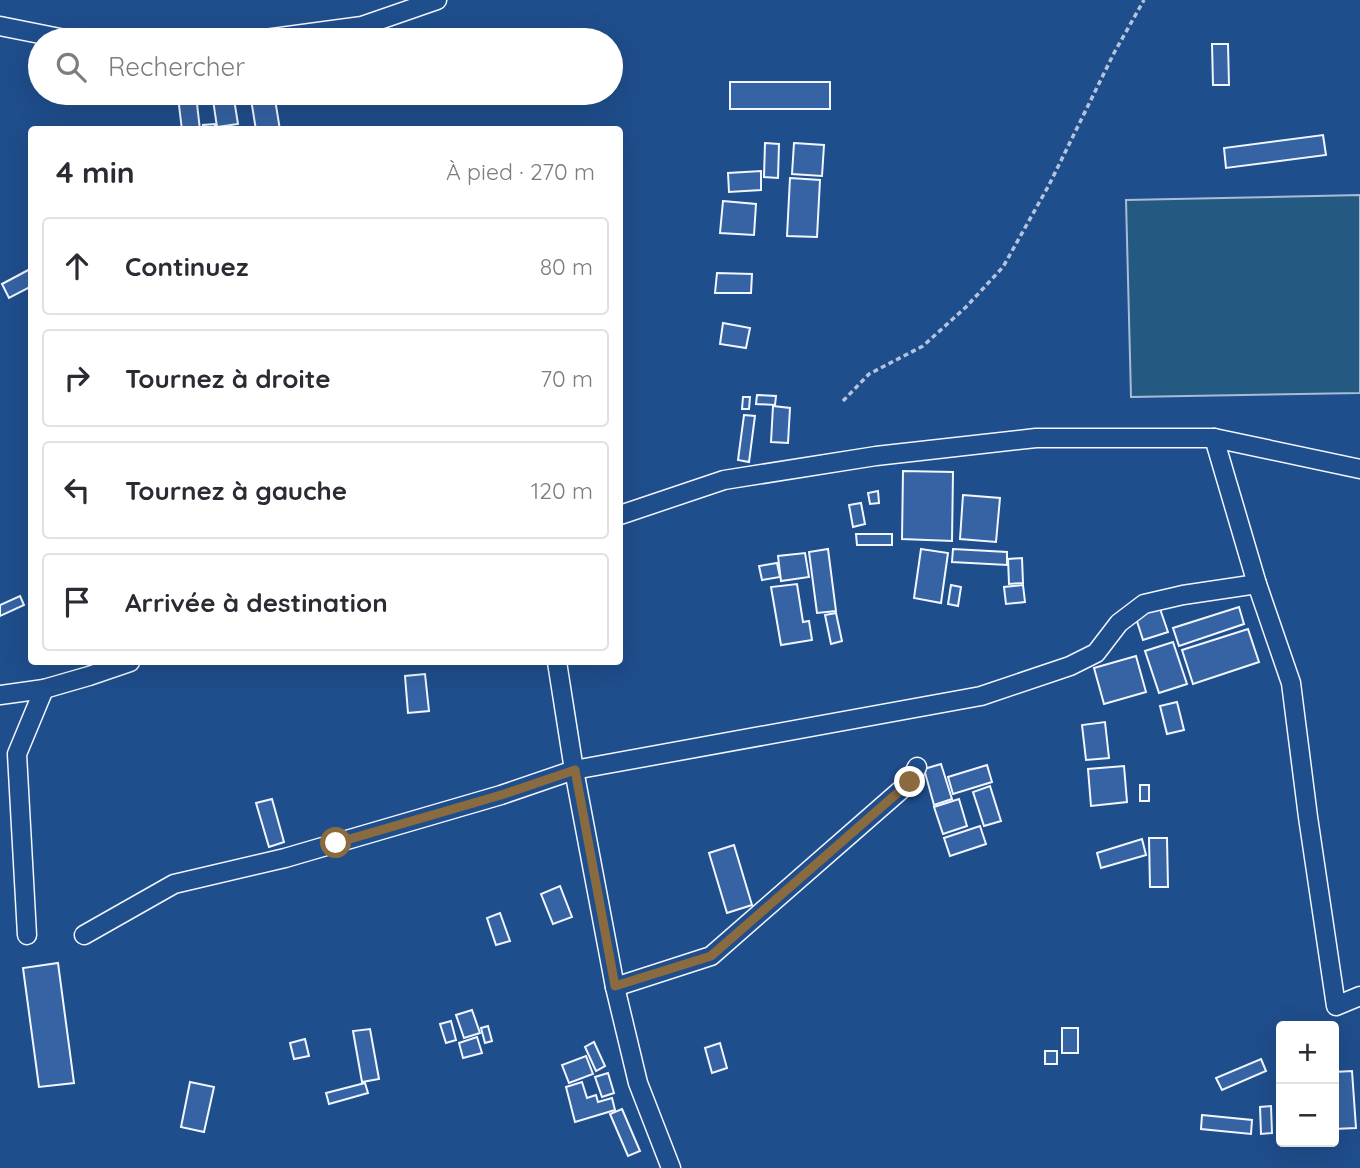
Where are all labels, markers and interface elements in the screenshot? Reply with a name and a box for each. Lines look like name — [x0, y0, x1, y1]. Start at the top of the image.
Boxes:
search box — [28, 28, 623, 105]
icon: search — [52, 48, 90, 86]
text: Rechercher — [108, 50, 245, 83]
text: 4 min — [56, 153, 135, 191]
text: À pied · 270 m — [446, 157, 595, 186]
icon: ahead — [58, 247, 96, 285]
text: Continuez — [125, 250, 248, 283]
text: 80 m — [540, 252, 593, 281]
icon: right — [58, 359, 96, 397]
text: Tournez à droite — [125, 362, 330, 395]
text: 70 m — [540, 364, 593, 393]
icon: left — [58, 471, 96, 509]
text: Tournez à gauche — [125, 474, 347, 507]
text: 120 m — [531, 476, 593, 505]
icon: arrive — [58, 583, 96, 621]
text: Arrivée à destination — [125, 586, 388, 619]
route end — [894, 766, 925, 797]
route start — [320, 827, 351, 858]
map controls — [1276, 1021, 1339, 1147]
button: + — [1276, 1021, 1339, 1084]
button: − — [1276, 1084, 1339, 1147]

